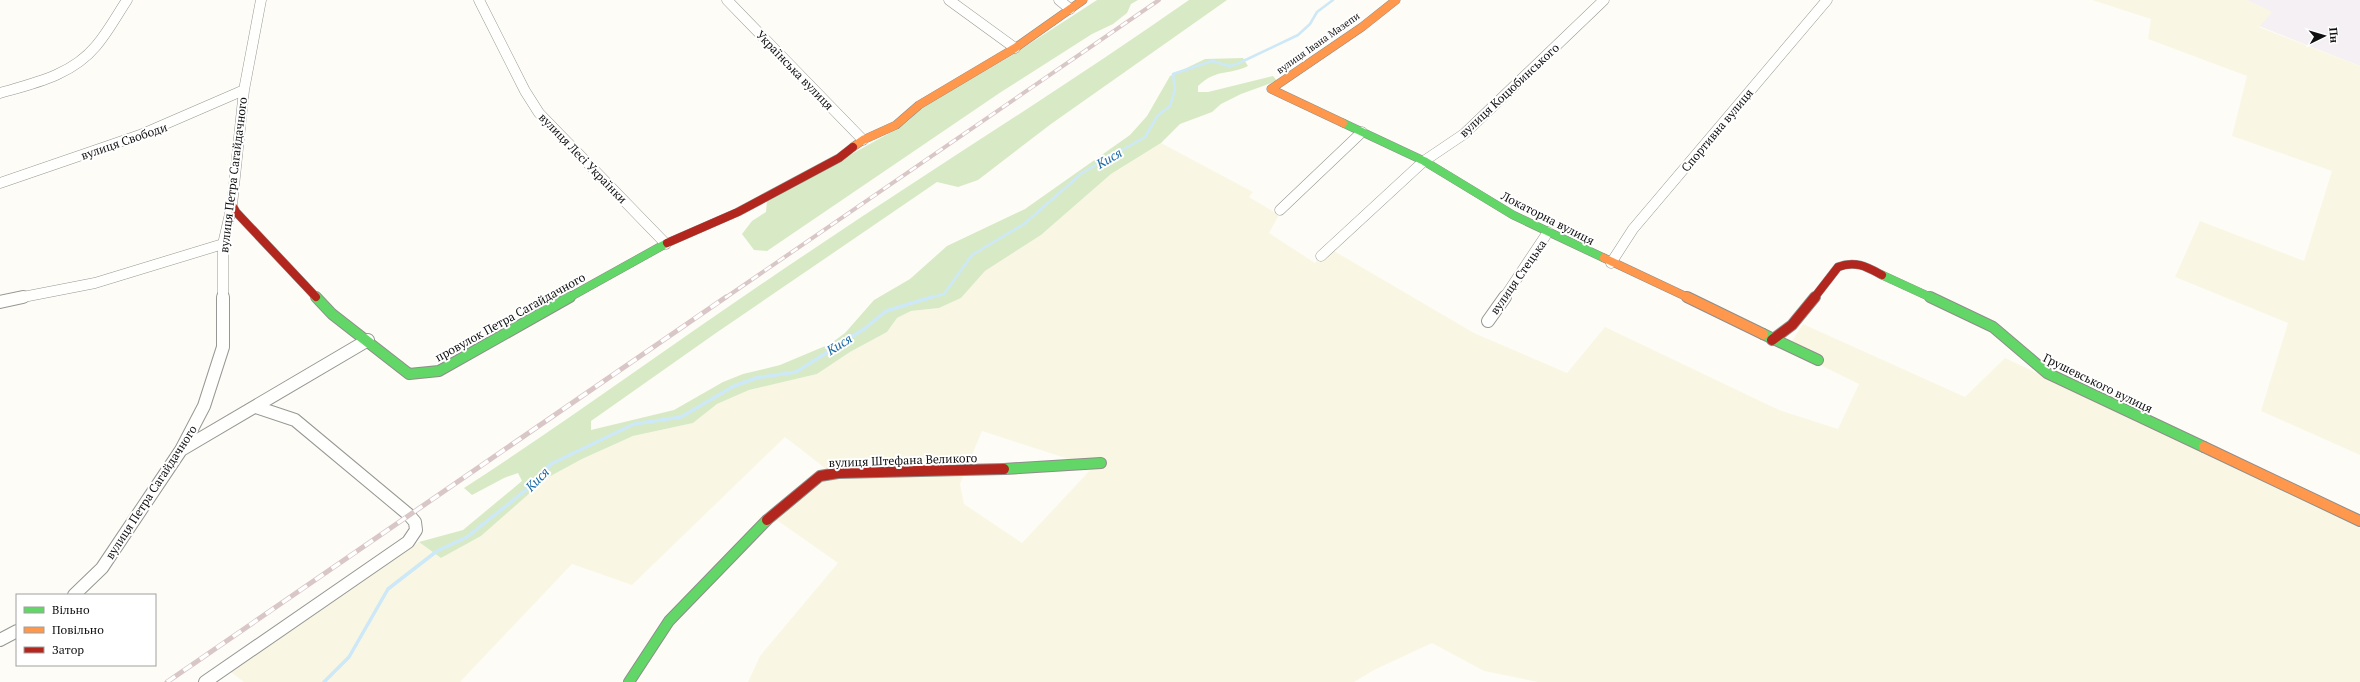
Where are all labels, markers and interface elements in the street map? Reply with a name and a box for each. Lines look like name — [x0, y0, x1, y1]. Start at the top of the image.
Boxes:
street label: вулиця Івана Мазепи — [1274, 9, 1362, 77]
north arrow — [2304, 16, 2344, 56]
street label: Українська вулиця — [753, 27, 837, 113]
text: Пн — [2326, 27, 2342, 44]
street label: вулиця Коцюбинського — [1456, 40, 1562, 140]
street label: Спортивна вулиця — [1678, 85, 1756, 175]
street label: вулиця Петра Сагайдачного — [216, 96, 250, 254]
street label: вулиця Лесі Українки — [536, 110, 630, 206]
street label: вулиця Свободи — [79, 119, 169, 163]
water label: Кися — [1092, 143, 1125, 173]
street label: Локаторна вулиця — [1498, 188, 1597, 248]
street label: вулиця Стецька — [1487, 237, 1549, 317]
street label: провулок Петра Сагайдачного — [432, 269, 588, 365]
water label: Кися — [822, 329, 855, 359]
street label: Грушевського вулиця — [2041, 350, 2155, 416]
street label: вулиця Петра Сагайдачного — [102, 422, 200, 562]
street label: вулиця Штефана Великого — [828, 450, 978, 470]
water label: Кися — [520, 463, 553, 496]
legend — [16, 594, 156, 666]
text: Вільно — [52, 602, 90, 617]
text: Повільно — [52, 622, 104, 637]
text: Затор — [52, 642, 84, 657]

